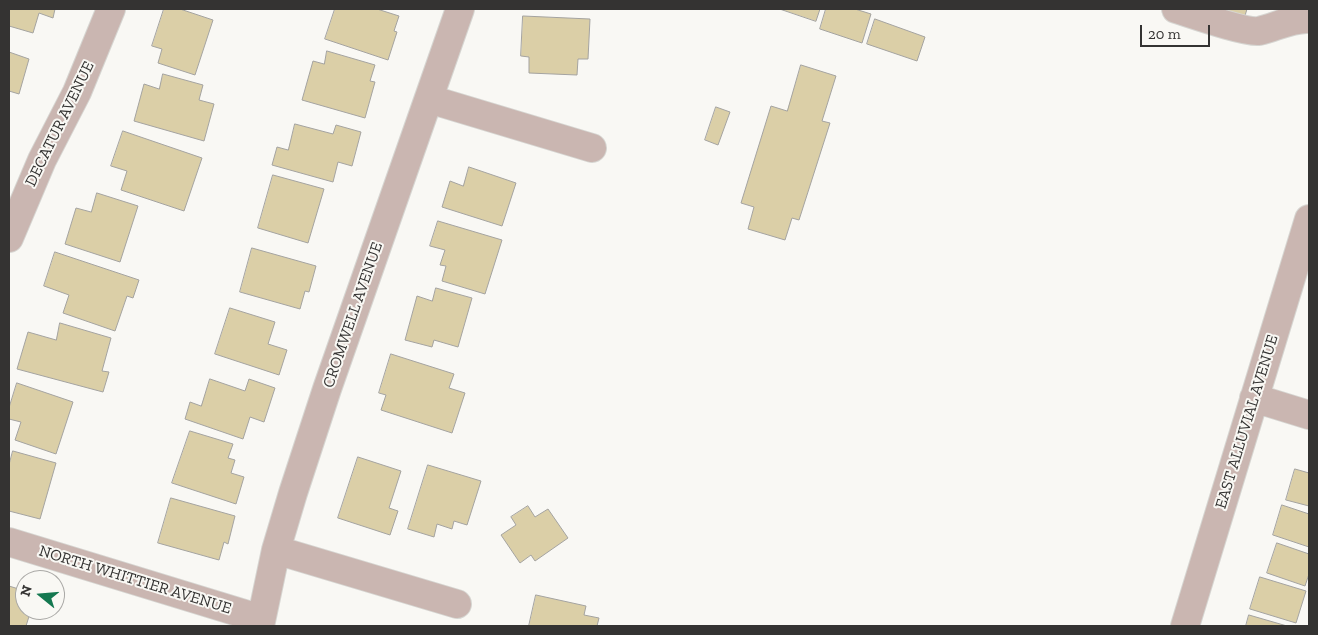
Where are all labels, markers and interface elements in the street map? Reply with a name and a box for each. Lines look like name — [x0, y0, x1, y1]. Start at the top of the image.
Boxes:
scale bar — [1143, 15, 1213, 47]
text: 20 m — [1148, 25, 1181, 43]
street label: DECATUR AVENUE — [21, 58, 99, 190]
street label: CROMWELL AVENUE — [319, 240, 387, 390]
street label: EAST ALLUVIAL AVENUE — [1211, 333, 1283, 511]
street label: NORTH WHITTIER AVENUE — [36, 542, 234, 618]
north arrow — [15, 570, 65, 620]
text: N — [16, 583, 36, 598]

